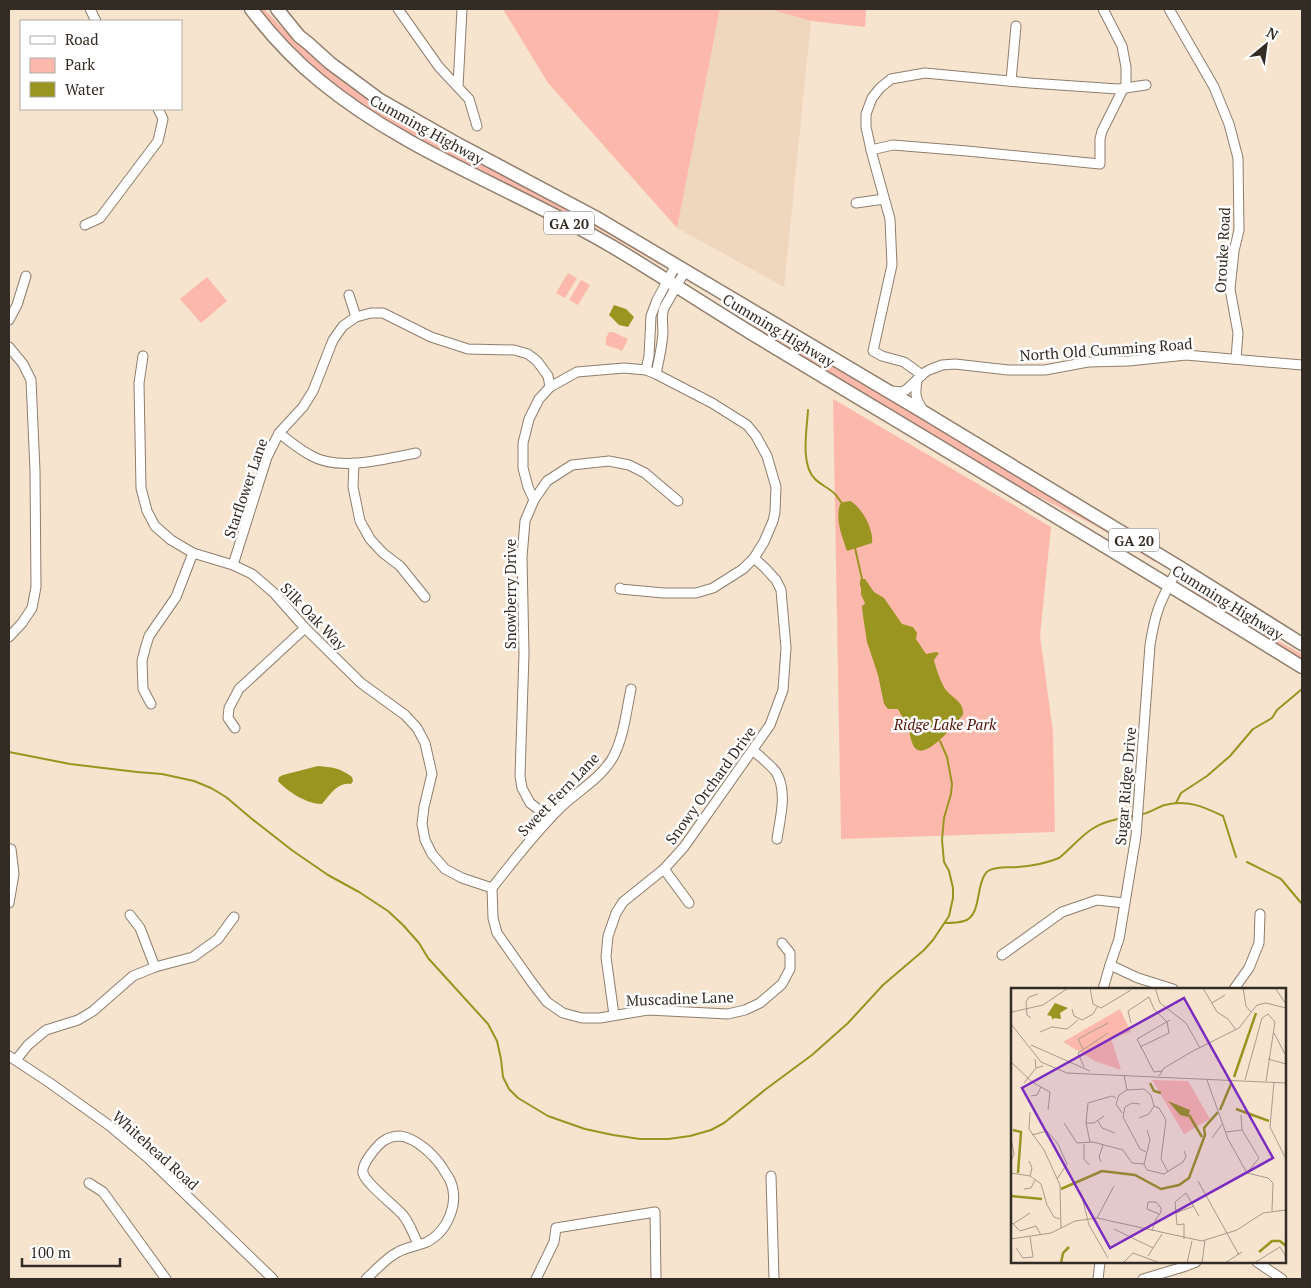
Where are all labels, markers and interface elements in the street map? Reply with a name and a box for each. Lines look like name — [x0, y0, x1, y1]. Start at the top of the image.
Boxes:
legend — [20, 20, 182, 110]
north arrow — [1241, 20, 1291, 70]
text: N — [1263, 22, 1282, 44]
text: Road — [65, 29, 98, 49]
text: Park — [65, 54, 95, 74]
text: Water — [65, 79, 105, 99]
street label: Cumming Highway — [366, 89, 488, 169]
street label: Orouke Road — [1210, 207, 1234, 293]
road number: GA 20 — [544, 212, 594, 234]
street label: Cumming Highway — [719, 289, 839, 372]
street label: North Old Cumming Road — [1019, 333, 1193, 365]
street label: Starflower Lane — [219, 435, 271, 541]
road number: GA 20 — [1109, 528, 1159, 552]
street label: Snowberry Drive — [500, 539, 520, 649]
street label: Cumming Highway — [1169, 560, 1288, 644]
street label: Silk Oak Way — [277, 578, 352, 654]
park label: Ridge Lake Park — [893, 714, 997, 734]
street label: Snowy Orchard Drive — [660, 722, 760, 848]
street label: Sugar Ridge Drive — [1110, 726, 1140, 846]
street label: Sweet Fern Lane — [513, 748, 603, 840]
street label: Muscadine Lane — [626, 986, 734, 1010]
inset map — [1011, 988, 1286, 1263]
street label: Whitehead Road — [109, 1106, 203, 1194]
scale bar — [22, 1236, 120, 1268]
text: 100 m — [30, 1242, 71, 1262]

